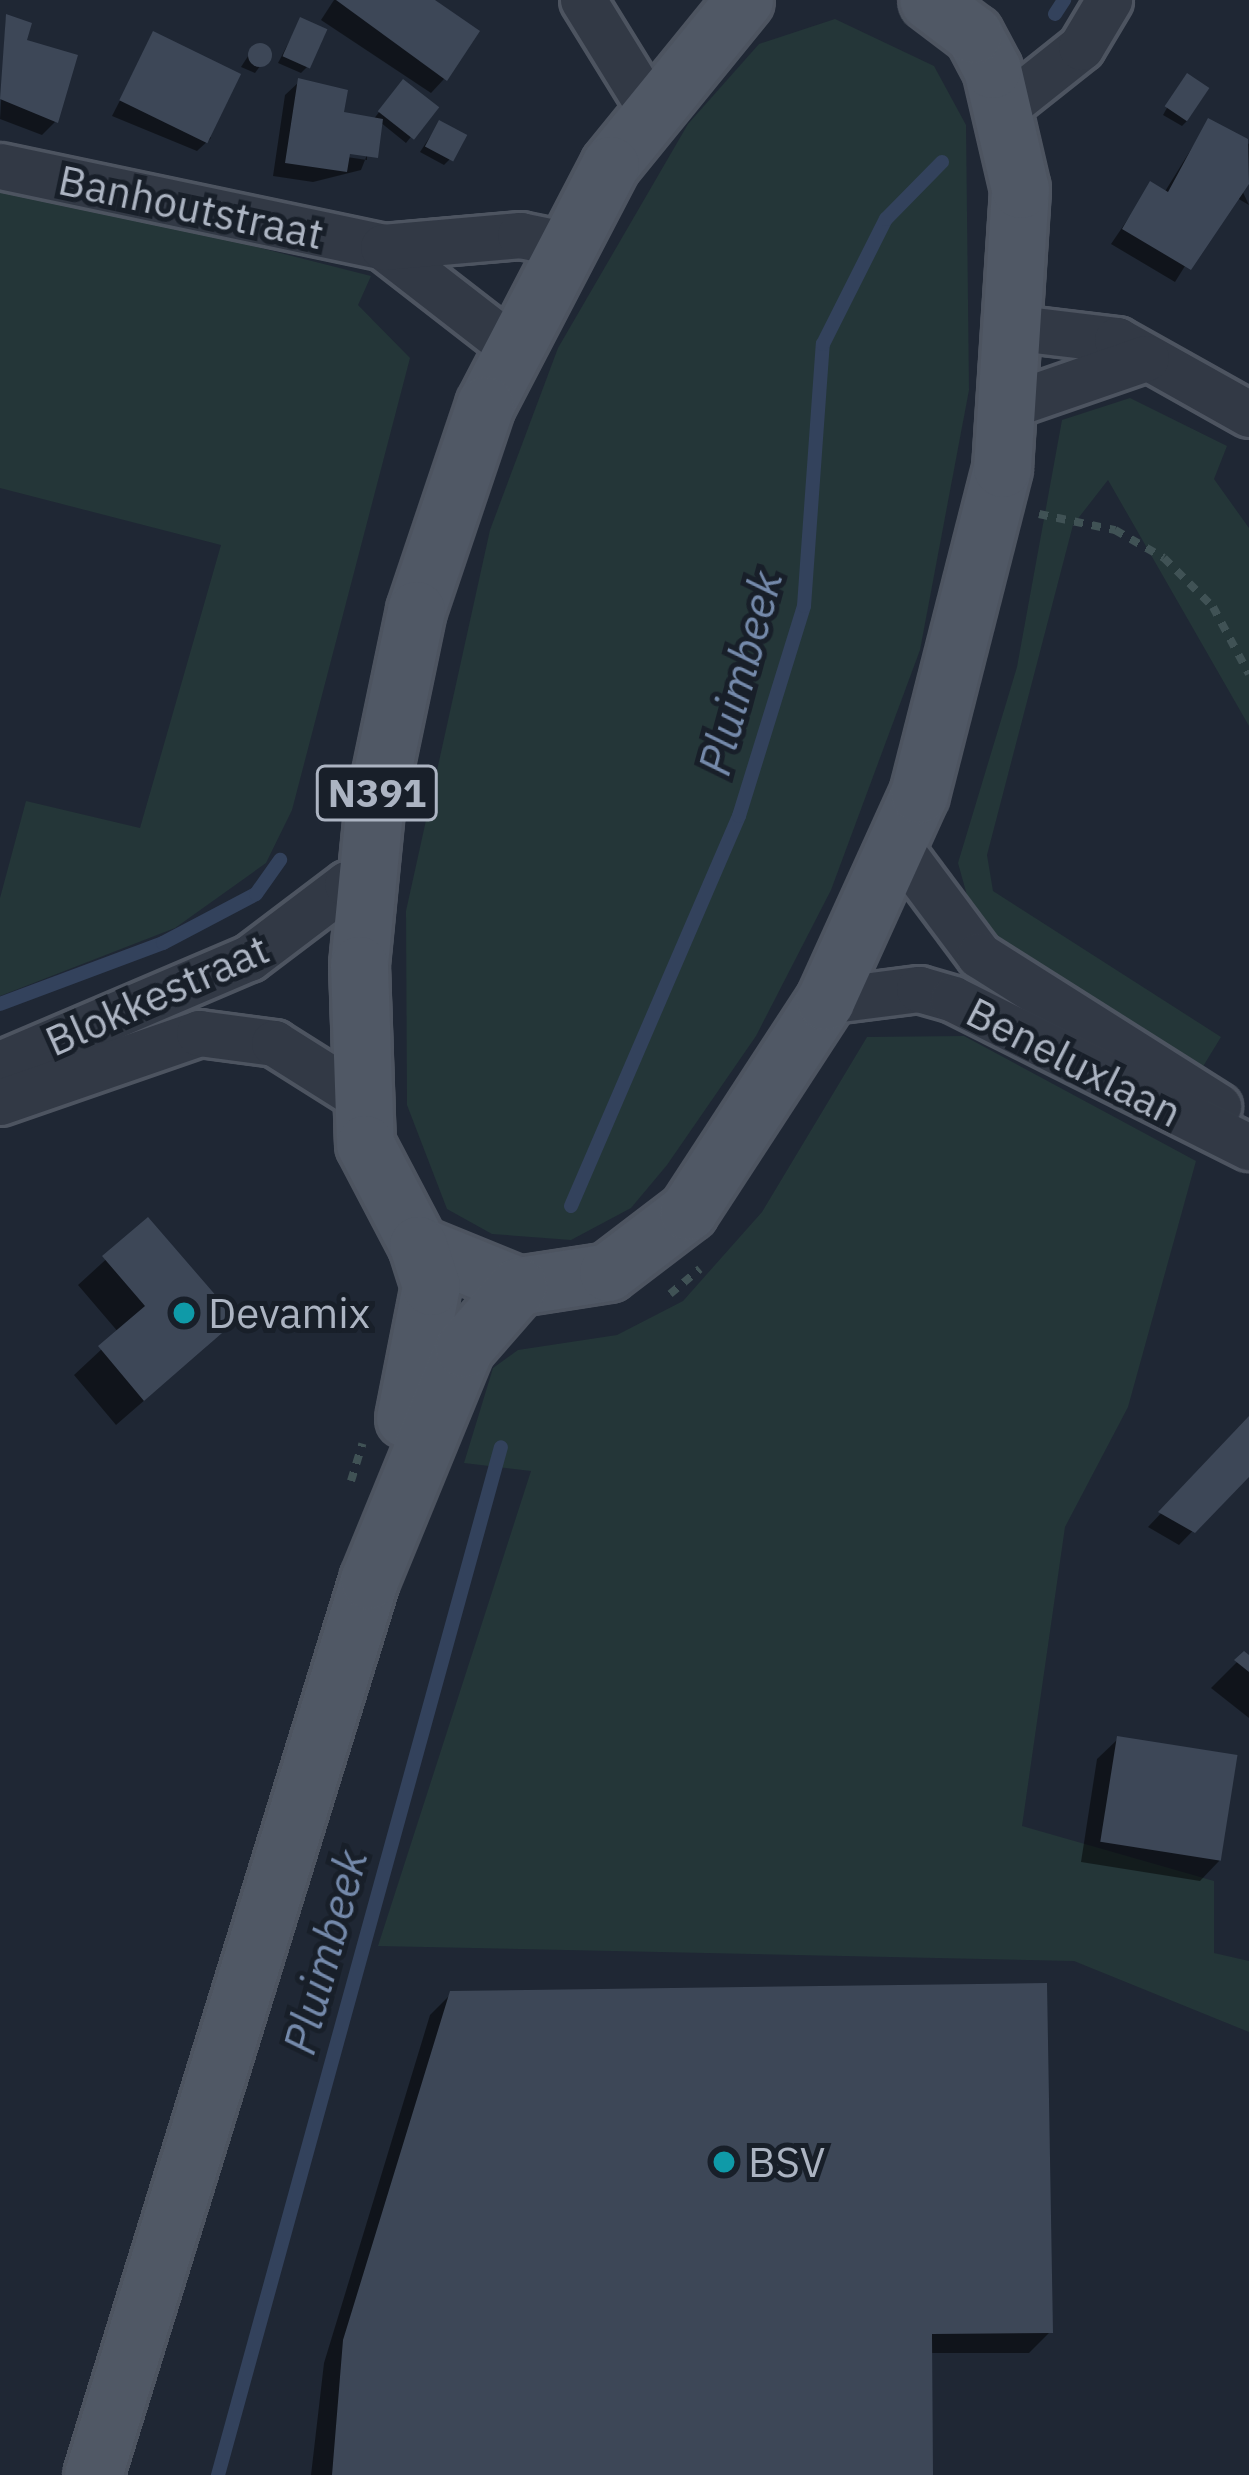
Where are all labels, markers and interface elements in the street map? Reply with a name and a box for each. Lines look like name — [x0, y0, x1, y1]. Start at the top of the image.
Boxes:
street label: Banhoutstraat — [54, 154, 328, 260]
water label: Pluimbeek — [687, 565, 793, 781]
road number: N391 — [314, 760, 440, 826]
street label: Blokkestraat — [38, 923, 276, 1067]
street label: Beneluxlaan — [958, 986, 1190, 1138]
place label: Devamix — [208, 1288, 370, 1338]
marker: Devamix — [171, 1300, 197, 1326]
water label: Pluimbeek — [272, 1844, 378, 2060]
place label: BSV — [748, 2137, 825, 2187]
marker: BSV — [711, 2149, 737, 2175]

